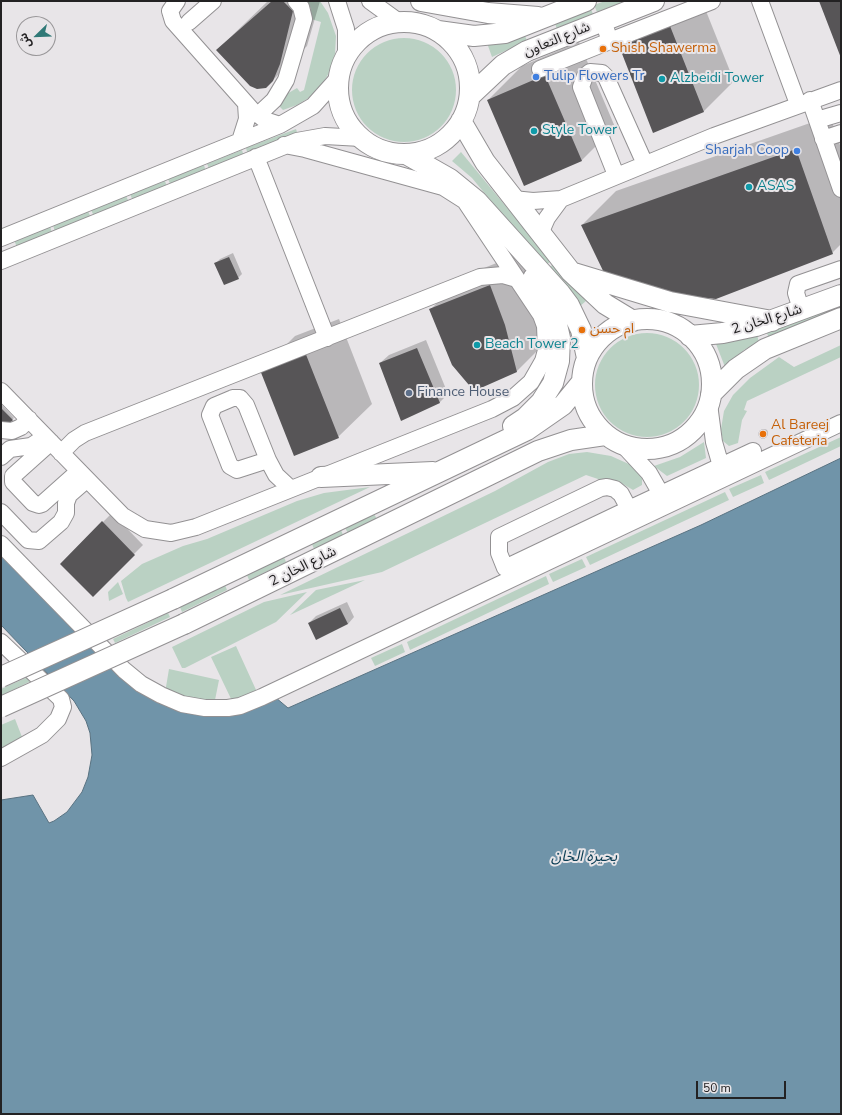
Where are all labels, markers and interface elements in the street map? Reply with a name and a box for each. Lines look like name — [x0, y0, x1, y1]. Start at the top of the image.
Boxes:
north arrow — [16, 16, 56, 56]
street label: شارع التعاون — [521, 19, 593, 61]
text: ش — [16, 31, 35, 50]
place label: Shish Shawerma — [611, 41, 717, 57]
marker: Shish Shawerma — [598, 44, 608, 54]
place label: Tulip Flowers Tr — [544, 69, 645, 85]
place label: Alzbeidi Tower — [670, 71, 764, 87]
marker: Tulip Flowers Tr — [531, 72, 541, 82]
marker: Alzbeidi Tower — [657, 74, 667, 84]
place label: Style Tower — [542, 123, 617, 139]
marker: Style Tower — [529, 126, 539, 136]
place label: Sharjah Coop — [705, 143, 789, 159]
marker: Sharjah Coop — [792, 146, 802, 156]
place label: ASAS — [757, 179, 794, 195]
marker: ASAS — [744, 182, 754, 192]
street label: شارع الخان 2 — [730, 301, 804, 339]
place label: ام حسن — [590, 322, 634, 338]
marker: ام حسن — [577, 325, 587, 335]
place label: Beach Tower 2 — [485, 337, 579, 353]
marker: Beach Tower 2 — [472, 340, 482, 350]
place label: Finance House — [417, 385, 509, 401]
marker: Finance House — [404, 388, 414, 398]
place label: Al Bareej Cafeteria — [771, 418, 829, 450]
marker: Al Bareej Cafeteria — [758, 429, 768, 439]
street label: شارع الخان 2 — [267, 544, 339, 590]
water label: بحيرة الخان — [551, 848, 617, 866]
scale bar — [698, 1073, 788, 1099]
text: 50 m — [703, 1080, 731, 1096]

